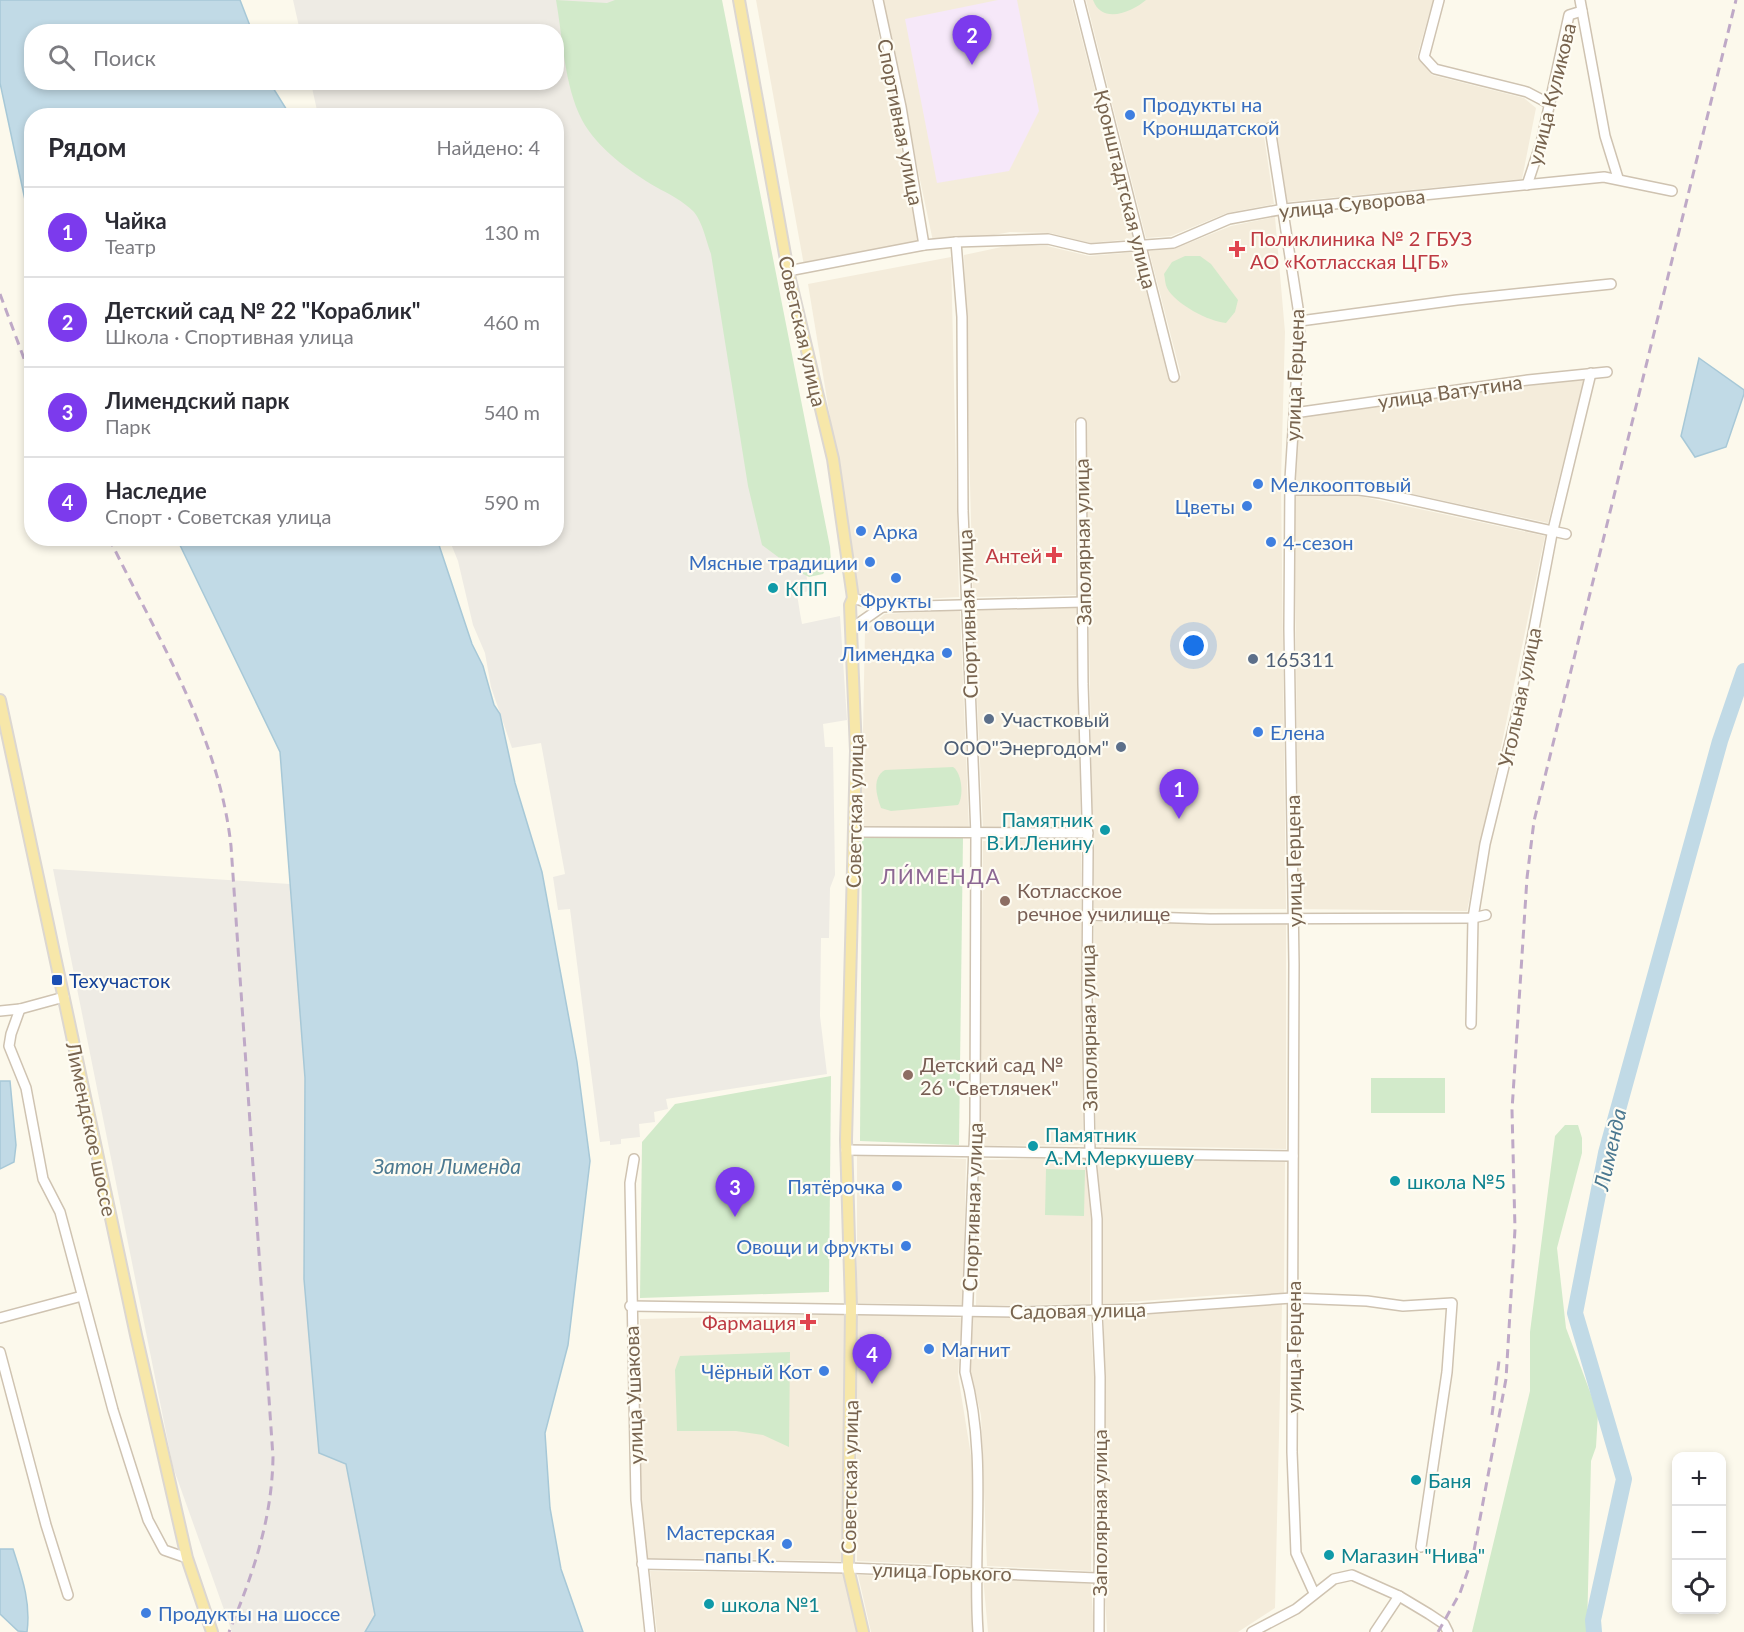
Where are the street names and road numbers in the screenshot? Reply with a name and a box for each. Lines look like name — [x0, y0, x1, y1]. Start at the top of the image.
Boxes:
street label: улица Куликова — [1522, 20, 1580, 168]
street label: Спортивная улица — [873, 37, 929, 207]
street label: Кронштадтская улица — [1090, 87, 1162, 291]
street label: улица Суворова — [1278, 183, 1426, 223]
street label: Советская улица — [774, 253, 832, 409]
street label: улица Герцена — [1280, 308, 1308, 442]
street label: улица Ватутина — [1376, 369, 1524, 413]
street label: Заполярная улица — [1069, 458, 1095, 626]
street label: Спортивная улица — [952, 529, 982, 699]
street label: Угольная улица — [1492, 625, 1546, 769]
street label: Советская улица — [841, 734, 867, 888]
street label: улица Герцена — [1280, 795, 1306, 927]
street label: Заполярная улица — [1075, 944, 1101, 1112]
street label: Лимендское шоссе — [62, 1039, 122, 1218]
street label: Спортивная улица — [957, 1122, 987, 1292]
street label: улица Герцена — [1281, 1281, 1305, 1413]
street label: Садовая улица — [1010, 1297, 1146, 1323]
street label: улица Ушакова — [619, 1325, 647, 1465]
street label: Советская улица — [836, 1400, 862, 1554]
street label: Заполярная улица — [1087, 1429, 1111, 1597]
street label: улица Горького — [872, 1557, 1012, 1585]

